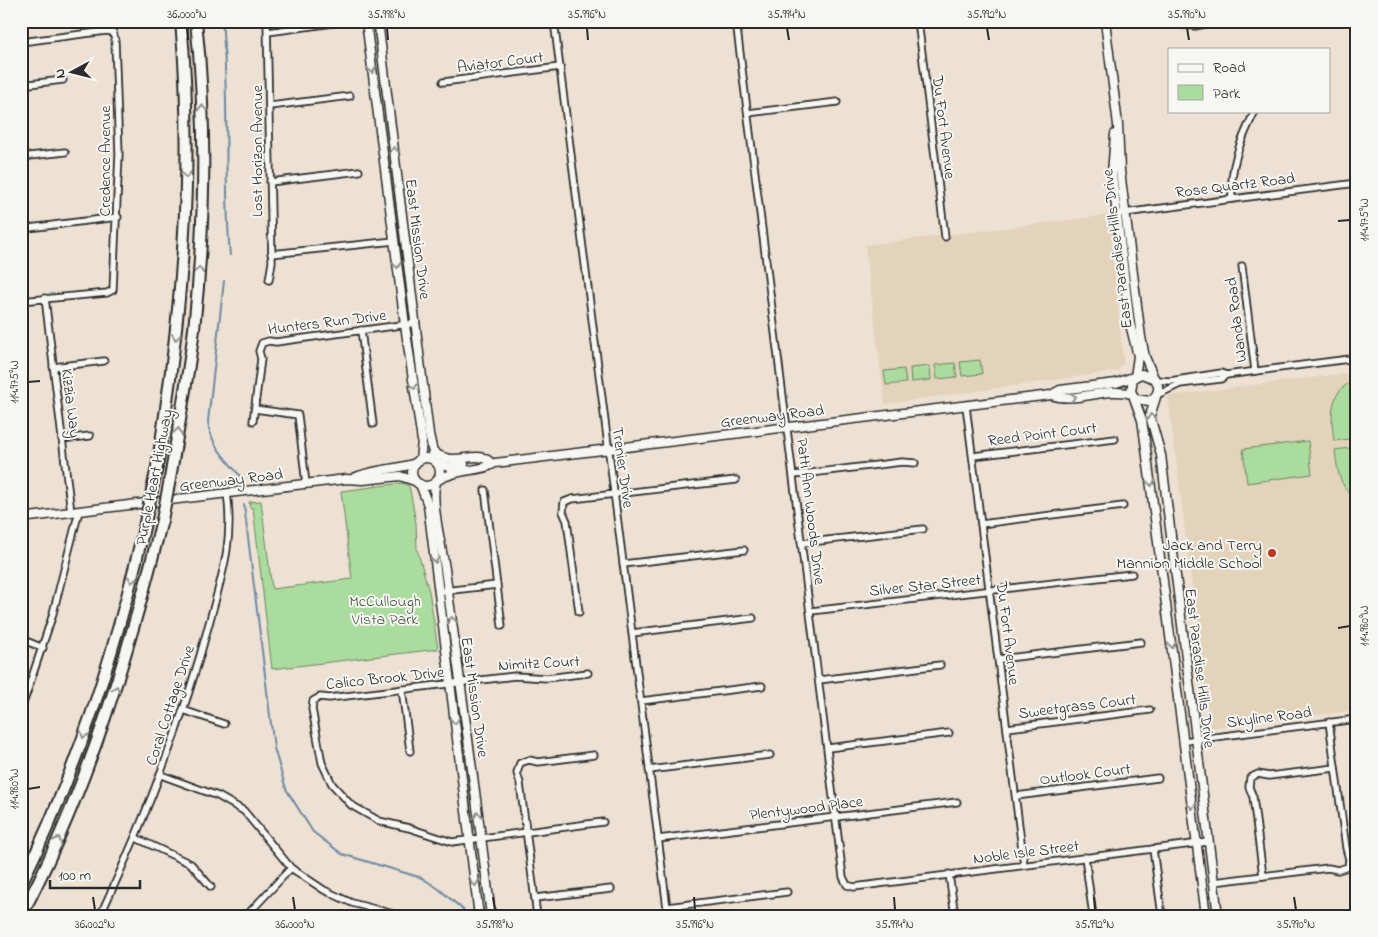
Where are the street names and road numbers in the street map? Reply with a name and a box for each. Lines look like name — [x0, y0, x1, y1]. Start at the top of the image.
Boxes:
street label: Aviator Court — [456, 46, 545, 80]
street label: Du Fort Avenue — [925, 73, 961, 181]
street label: Lost Horizon Avenue — [246, 84, 270, 217]
street label: Credence Avenue — [94, 105, 118, 217]
street label: East Paradise Hills Drive — [1096, 167, 1140, 330]
street label: Rose Quartz Road — [1174, 167, 1296, 205]
street label: East Mission Drive — [398, 178, 436, 302]
street label: Wanda Road — [1220, 276, 1254, 364]
street label: Hunters Run Drive — [267, 304, 389, 342]
street label: Kizzia Way — [54, 367, 86, 439]
street label: Greenway Road — [719, 399, 825, 435]
street label: Purple Heart Highway — [130, 407, 180, 548]
street label: Reed Point Court — [986, 416, 1099, 454]
street label: Trenier Drive — [604, 425, 640, 510]
street label: Patti Ann Woods Drive — [789, 436, 831, 587]
street label: Greenway Road — [178, 463, 284, 499]
street label: Silver Star Street — [868, 568, 983, 604]
street label: Du Fort Avenue — [989, 579, 1025, 687]
street label: East Paradise Hills Drive — [1177, 587, 1221, 750]
street label: East Mission Drive — [454, 636, 494, 760]
street label: Coral Cottage Drive — [140, 641, 202, 769]
street label: Nimitz Court — [498, 650, 581, 678]
street label: Calico Brook Drive — [325, 661, 446, 697]
street label: Sweetgrass Court — [1017, 688, 1138, 726]
street label: Skyline Road — [1225, 701, 1313, 735]
street label: Outlook Court — [1038, 757, 1133, 792]
street label: Plentywood Place — [748, 790, 865, 828]
street label: Noble Isle Street — [972, 835, 1081, 871]

